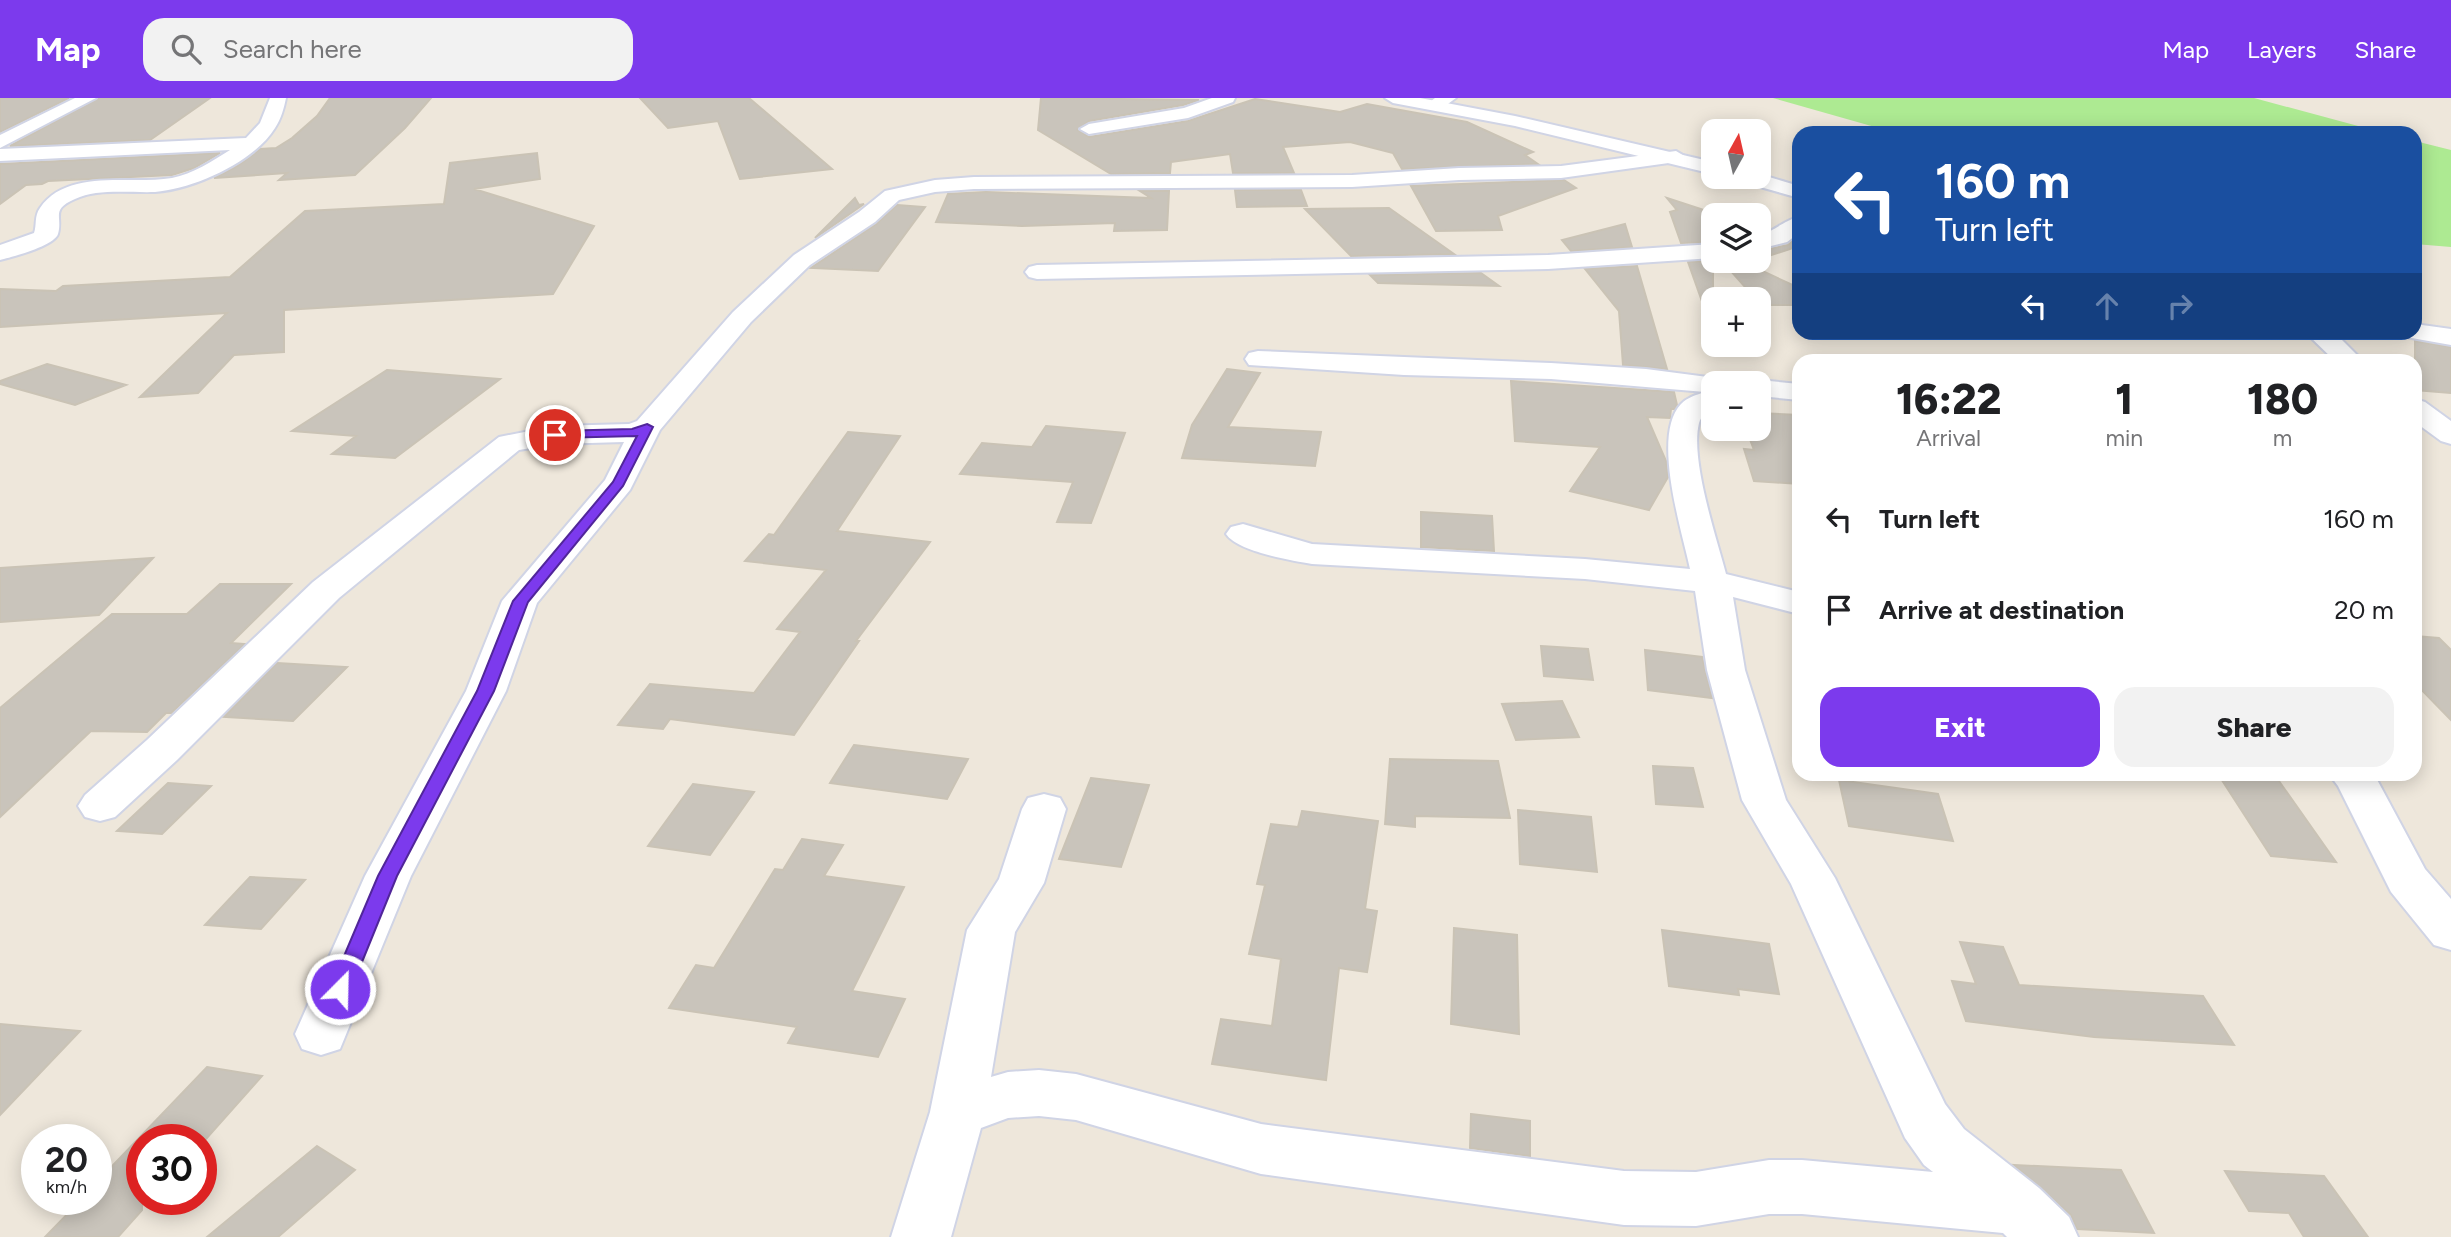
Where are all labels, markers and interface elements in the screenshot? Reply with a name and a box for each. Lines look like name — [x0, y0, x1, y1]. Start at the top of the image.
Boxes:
search box — [143, 18, 633, 81]
text: Map — [35, 30, 101, 69]
icon: search — [167, 30, 205, 68]
text: Search here — [223, 33, 362, 65]
text: Map — [2162, 35, 2209, 64]
text: Layers — [2247, 35, 2316, 64]
text: Share — [2354, 35, 2416, 64]
north arrow — [1701, 119, 1771, 189]
map controls — [1701, 119, 1771, 441]
text: 160 m — [1935, 151, 2070, 210]
icon: left — [1820, 154, 1911, 245]
button: layers — [1701, 203, 1771, 273]
text: Turn left — [1935, 211, 2054, 249]
button: + — [1701, 287, 1771, 357]
icon: left — [2015, 287, 2053, 325]
icon: ahead — [2088, 287, 2126, 325]
icon: right — [2161, 287, 2199, 325]
button: − — [1701, 371, 1771, 441]
text: 16:22 — [1896, 374, 2001, 425]
text: 1 — [2115, 374, 2133, 425]
text: 180 — [2247, 374, 2318, 425]
pin — [525, 405, 585, 465]
icon: arrive — [536, 416, 574, 454]
text: Arrival — [1916, 424, 1981, 452]
text: min — [2105, 424, 2143, 452]
text: m — [2273, 424, 2292, 452]
icon: left — [1820, 500, 1858, 538]
text: Turn left — [1879, 503, 1980, 535]
text: 160 m — [2323, 503, 2394, 535]
icon: arrive — [1820, 591, 1858, 629]
text: Arrive at destination — [1879, 594, 2124, 626]
text: 20 m — [2334, 594, 2394, 626]
button: Exit — [1820, 687, 2100, 767]
button: Share — [2114, 687, 2394, 767]
position arrow — [303, 952, 377, 1026]
speed limit sign: 30 — [126, 1124, 217, 1215]
text: 20 — [45, 1139, 88, 1181]
text: km/h — [46, 1176, 87, 1198]

